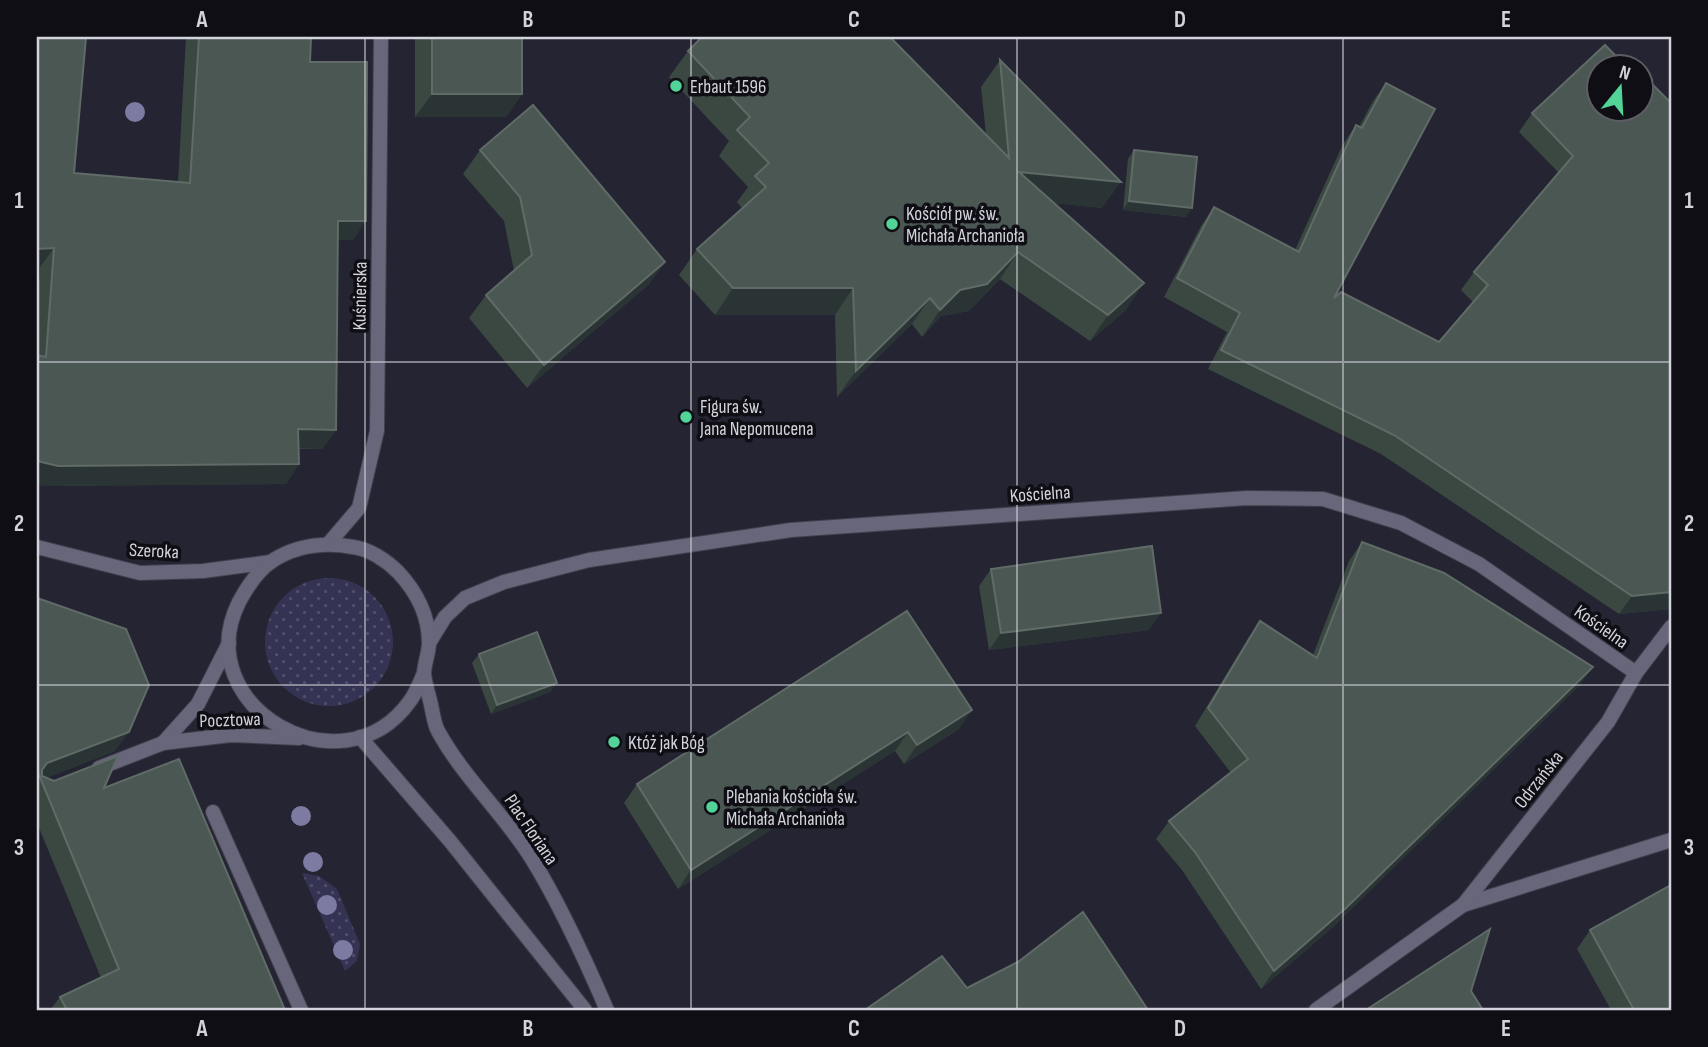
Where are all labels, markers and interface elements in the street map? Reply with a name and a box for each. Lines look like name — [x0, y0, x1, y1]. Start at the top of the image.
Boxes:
text: A — [196, 6, 209, 34]
text: B — [523, 6, 534, 34]
text: C — [848, 6, 860, 34]
text: D — [1174, 6, 1186, 34]
text: E — [1501, 6, 1511, 34]
north arrow — [1586, 52, 1656, 122]
text: N — [1616, 61, 1633, 86]
place label: Erbaut 1596 — [690, 76, 766, 99]
marker: Erbaut 1596 — [668, 78, 684, 94]
text: 1 — [14, 187, 24, 215]
text: 1 — [1684, 187, 1694, 215]
place label: Kościół pw. św. Michała Archanioła — [906, 203, 1025, 248]
marker: Kościół pw. św. Michała Archanioła — [884, 216, 900, 232]
street label: Kuśnierska — [348, 261, 373, 331]
place label: Figura św. Jana Nepomucena — [699, 396, 814, 441]
marker: Figura św. Jana Nepomucena — [678, 409, 694, 425]
street label: Kościelna — [1009, 481, 1071, 508]
text: 2 — [14, 510, 24, 538]
text: 2 — [1684, 510, 1694, 538]
street label: Szeroka — [128, 539, 179, 564]
street label: Kościelna — [1570, 600, 1633, 654]
street label: Pocztowa — [199, 708, 261, 733]
place label: Któż jak Bóg — [628, 732, 705, 755]
marker: Któż jak Bóg — [606, 734, 622, 750]
street label: Odrzańska — [1510, 747, 1569, 813]
place label: Plebania kościoła św. Michała Archanioła — [726, 786, 857, 831]
street label: Plac Floriana — [499, 790, 563, 869]
marker: Plebania kościoła św. Michała Archanioła — [704, 799, 720, 815]
text: 3 — [14, 834, 24, 862]
text: 3 — [1684, 834, 1694, 862]
text: A — [196, 1015, 209, 1043]
text: B — [523, 1015, 534, 1043]
text: C — [848, 1015, 860, 1043]
text: D — [1174, 1015, 1186, 1043]
text: E — [1501, 1015, 1511, 1043]

